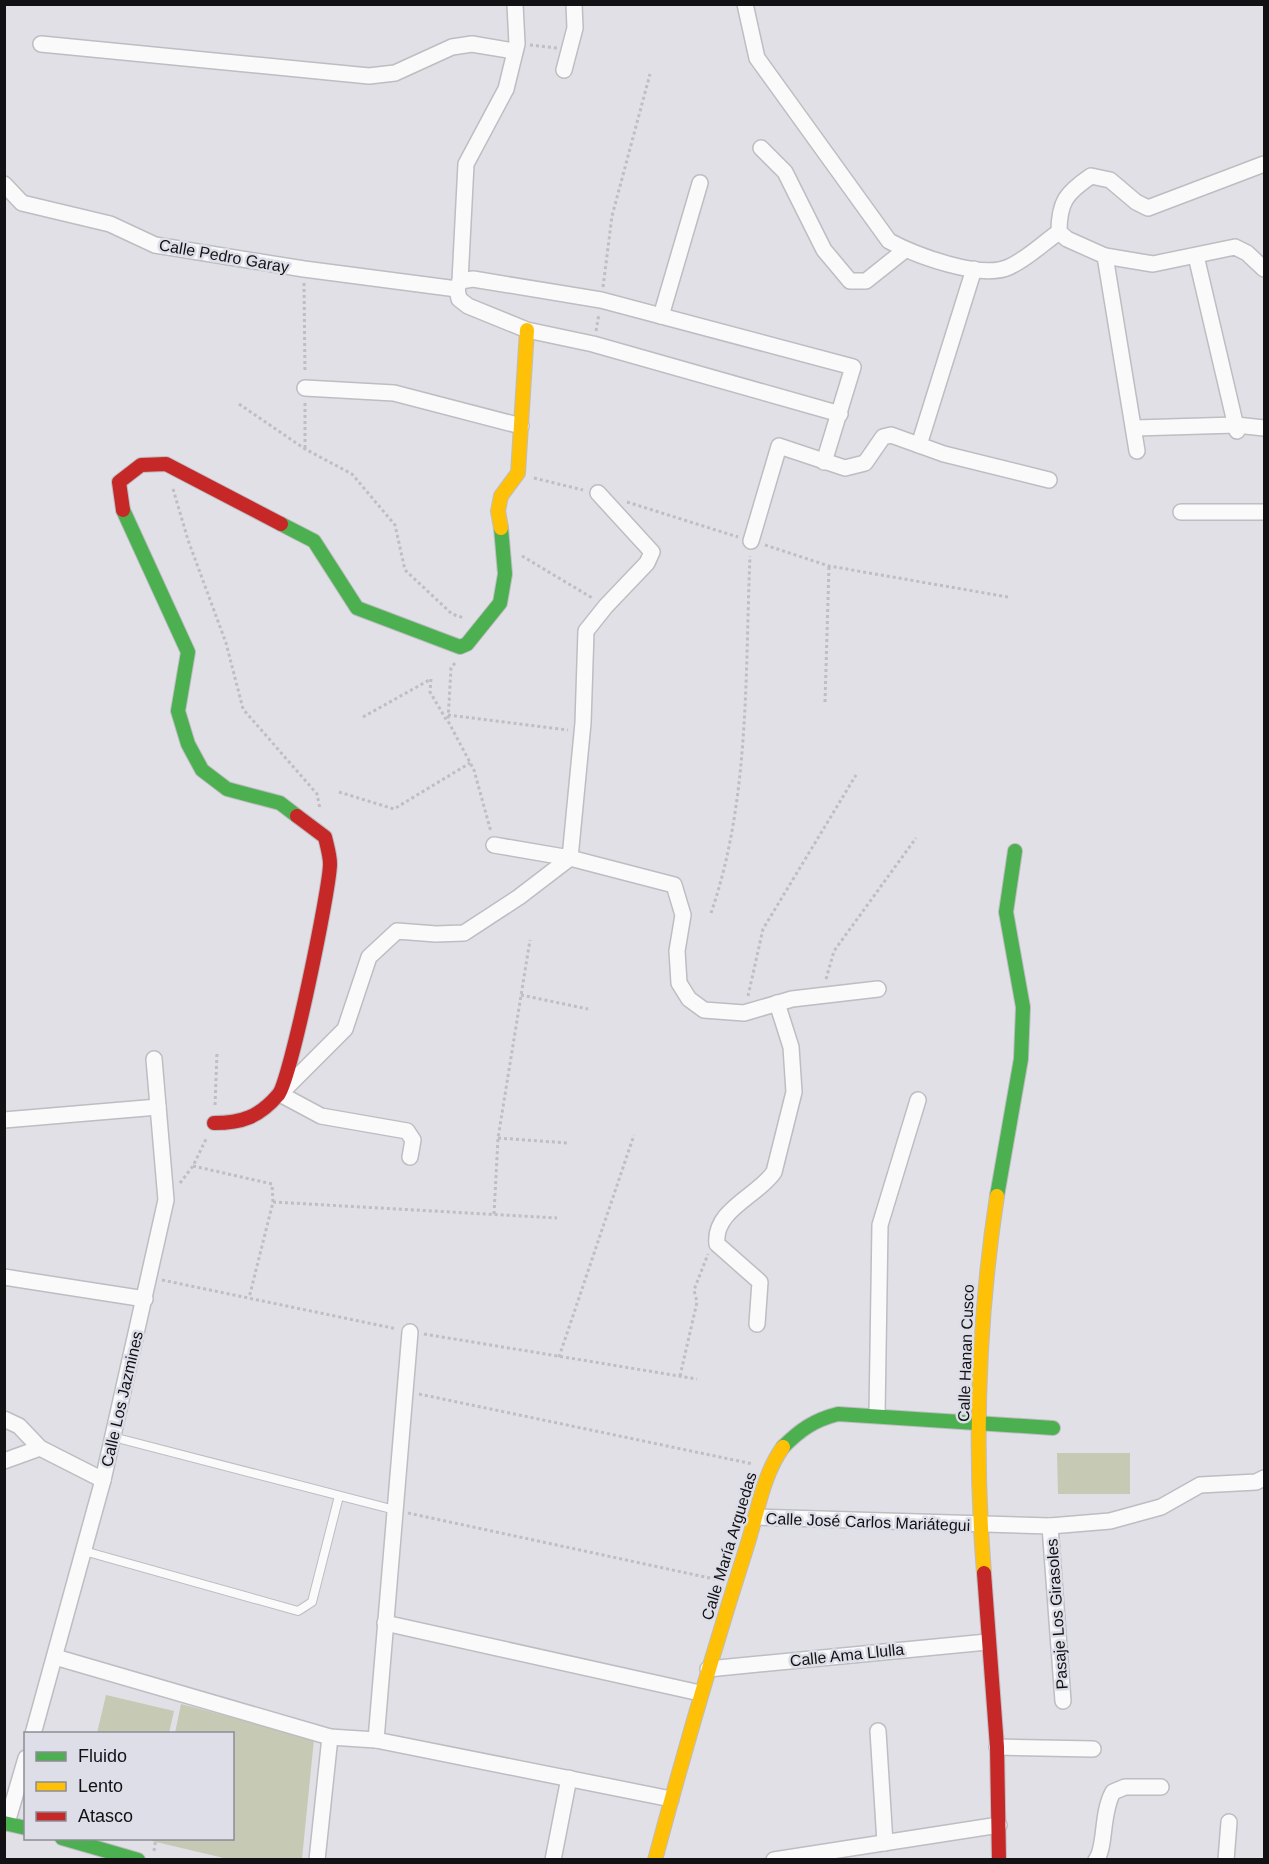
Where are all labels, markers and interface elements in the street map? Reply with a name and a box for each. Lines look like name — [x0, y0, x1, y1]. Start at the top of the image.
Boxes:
street label: Calle Pedro Garay — [158, 236, 290, 276]
street label: Calle Hanan Cusco — [955, 1284, 977, 1422]
street label: Calle Los Jazmines — [98, 1329, 146, 1469]
street label: Calle María Arguedas — [698, 1470, 760, 1622]
street label: Calle José Carlos Mariátegui — [766, 1510, 970, 1534]
street label: Pasaje Los Girasoles — [1043, 1538, 1071, 1690]
street label: Calle Ama Llulla — [789, 1641, 905, 1669]
legend — [24, 1732, 234, 1840]
text: Fluido — [78, 1746, 127, 1766]
text: Lento — [78, 1776, 123, 1796]
text: Atasco — [78, 1806, 133, 1826]

